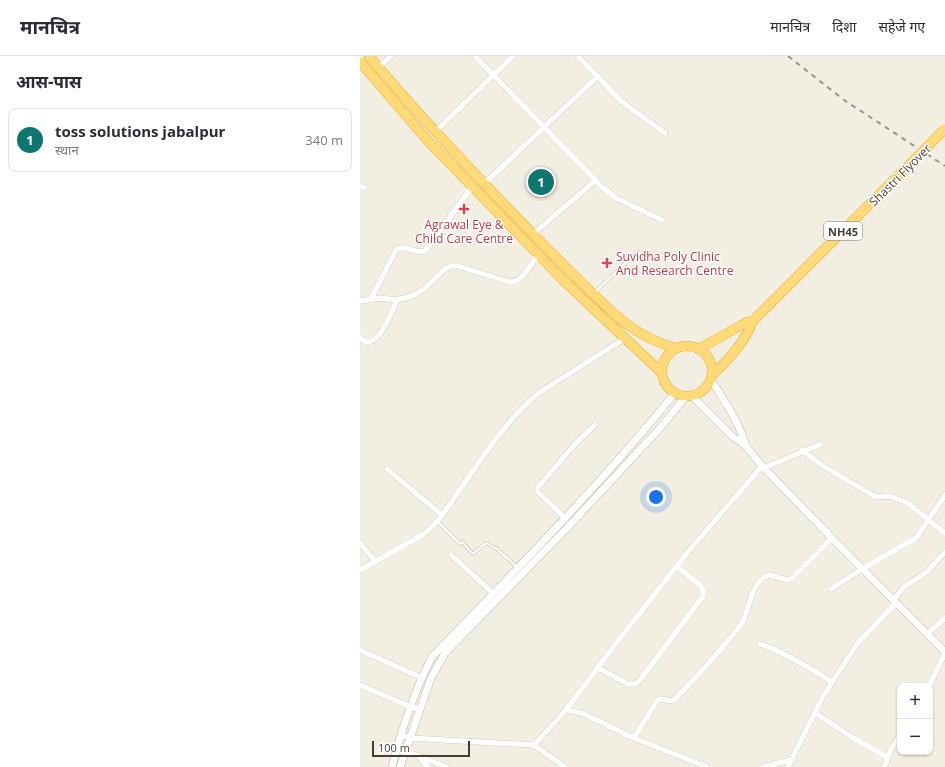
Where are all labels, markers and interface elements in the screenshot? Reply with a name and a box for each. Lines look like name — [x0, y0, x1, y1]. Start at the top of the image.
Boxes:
text: मानचित्र — [20, 14, 80, 40]
text: मानचित्र — [770, 17, 810, 36]
text: दिशा — [832, 17, 856, 36]
text: सहेजे गए — [878, 17, 925, 36]
text: आस-पास — [16, 70, 82, 93]
text: toss solutions jabalpur — [55, 121, 225, 141]
text: 1 — [26, 131, 34, 149]
text: 340 m — [305, 131, 343, 149]
street label: Shastri Flyover — [865, 140, 935, 210]
text: स्थान — [55, 141, 79, 159]
pin: 1 — [528, 167, 554, 197]
marker: Agrawal Eye & Child Care Centre — [458, 203, 470, 215]
place label: Agrawal Eye & Child Care Centre — [415, 216, 513, 247]
road number: NH45 — [824, 222, 862, 240]
place label: Suvidha Poly Clinic And Research Centre — [616, 248, 734, 279]
marker: Suvidha Poly Clinic And Research Centre — [601, 257, 613, 269]
your location — [646, 487, 666, 507]
map controls — [897, 683, 933, 755]
button: + — [897, 683, 933, 719]
button: − — [897, 719, 933, 755]
scale bar — [372, 739, 470, 758]
text: 100 m — [378, 740, 410, 755]

